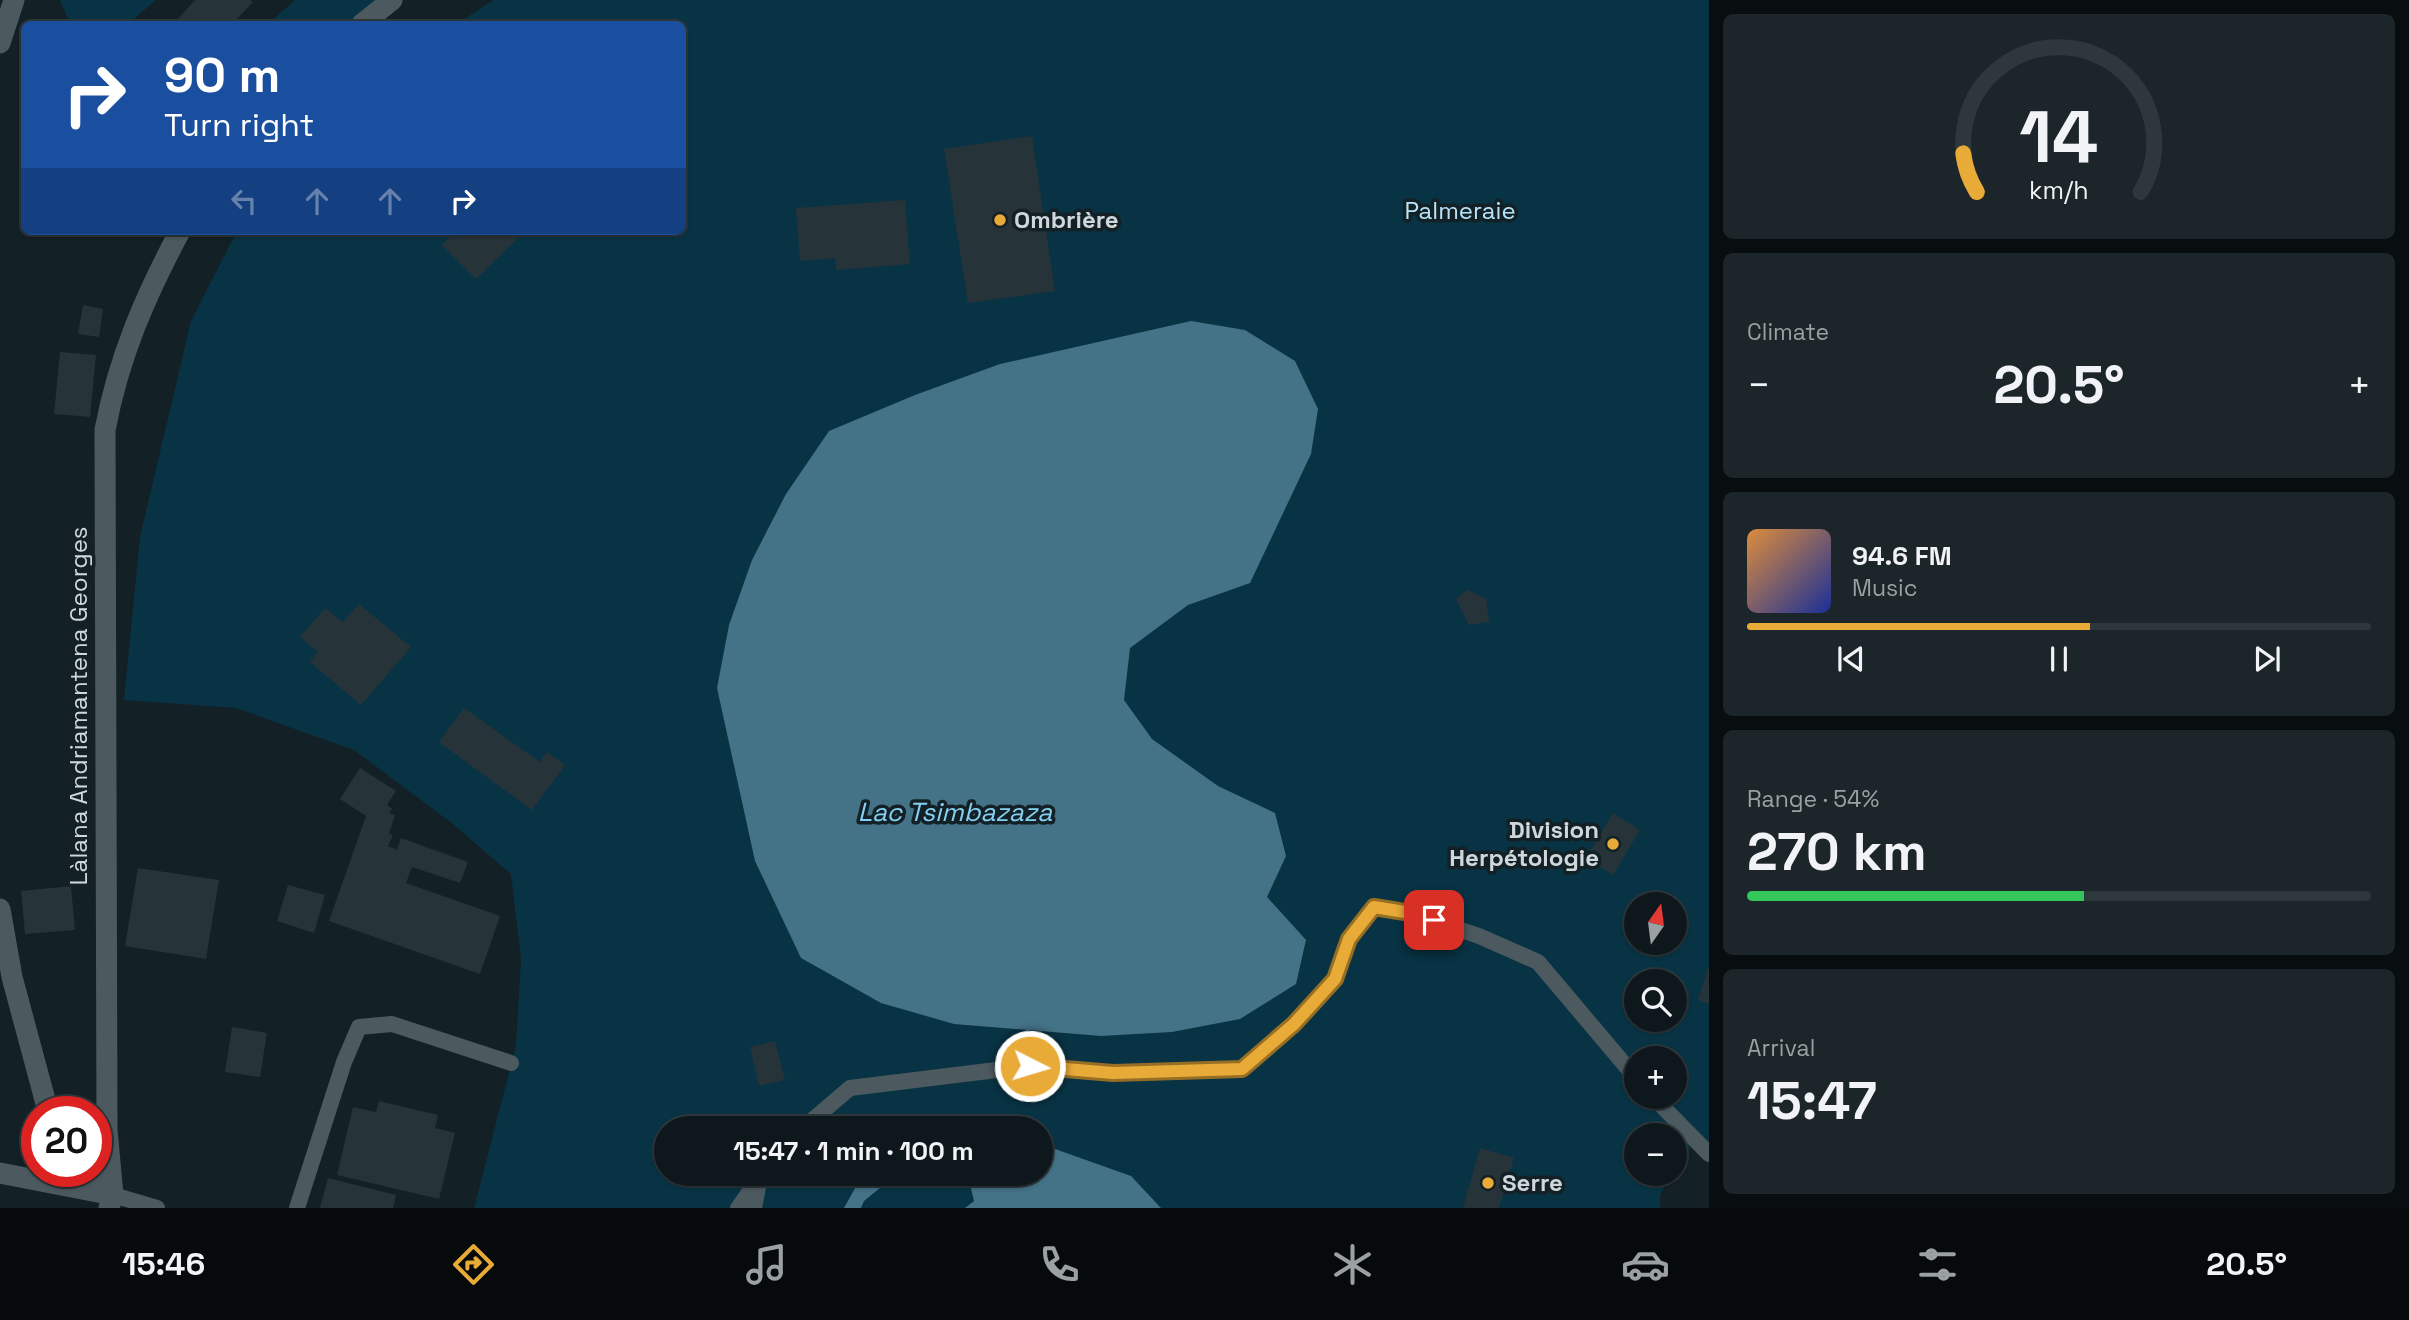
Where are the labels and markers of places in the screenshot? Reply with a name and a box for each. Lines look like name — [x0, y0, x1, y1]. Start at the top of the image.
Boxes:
place label: Ombrière — [1014, 204, 1119, 235]
marker: Ombrière — [992, 212, 1008, 228]
place label: Division Herpétologie — [1449, 814, 1599, 873]
marker: Division Herpétologie — [1605, 836, 1621, 852]
pin — [1404, 890, 1464, 950]
place label: Serre — [1502, 1167, 1563, 1198]
marker: Serre — [1480, 1175, 1496, 1191]

